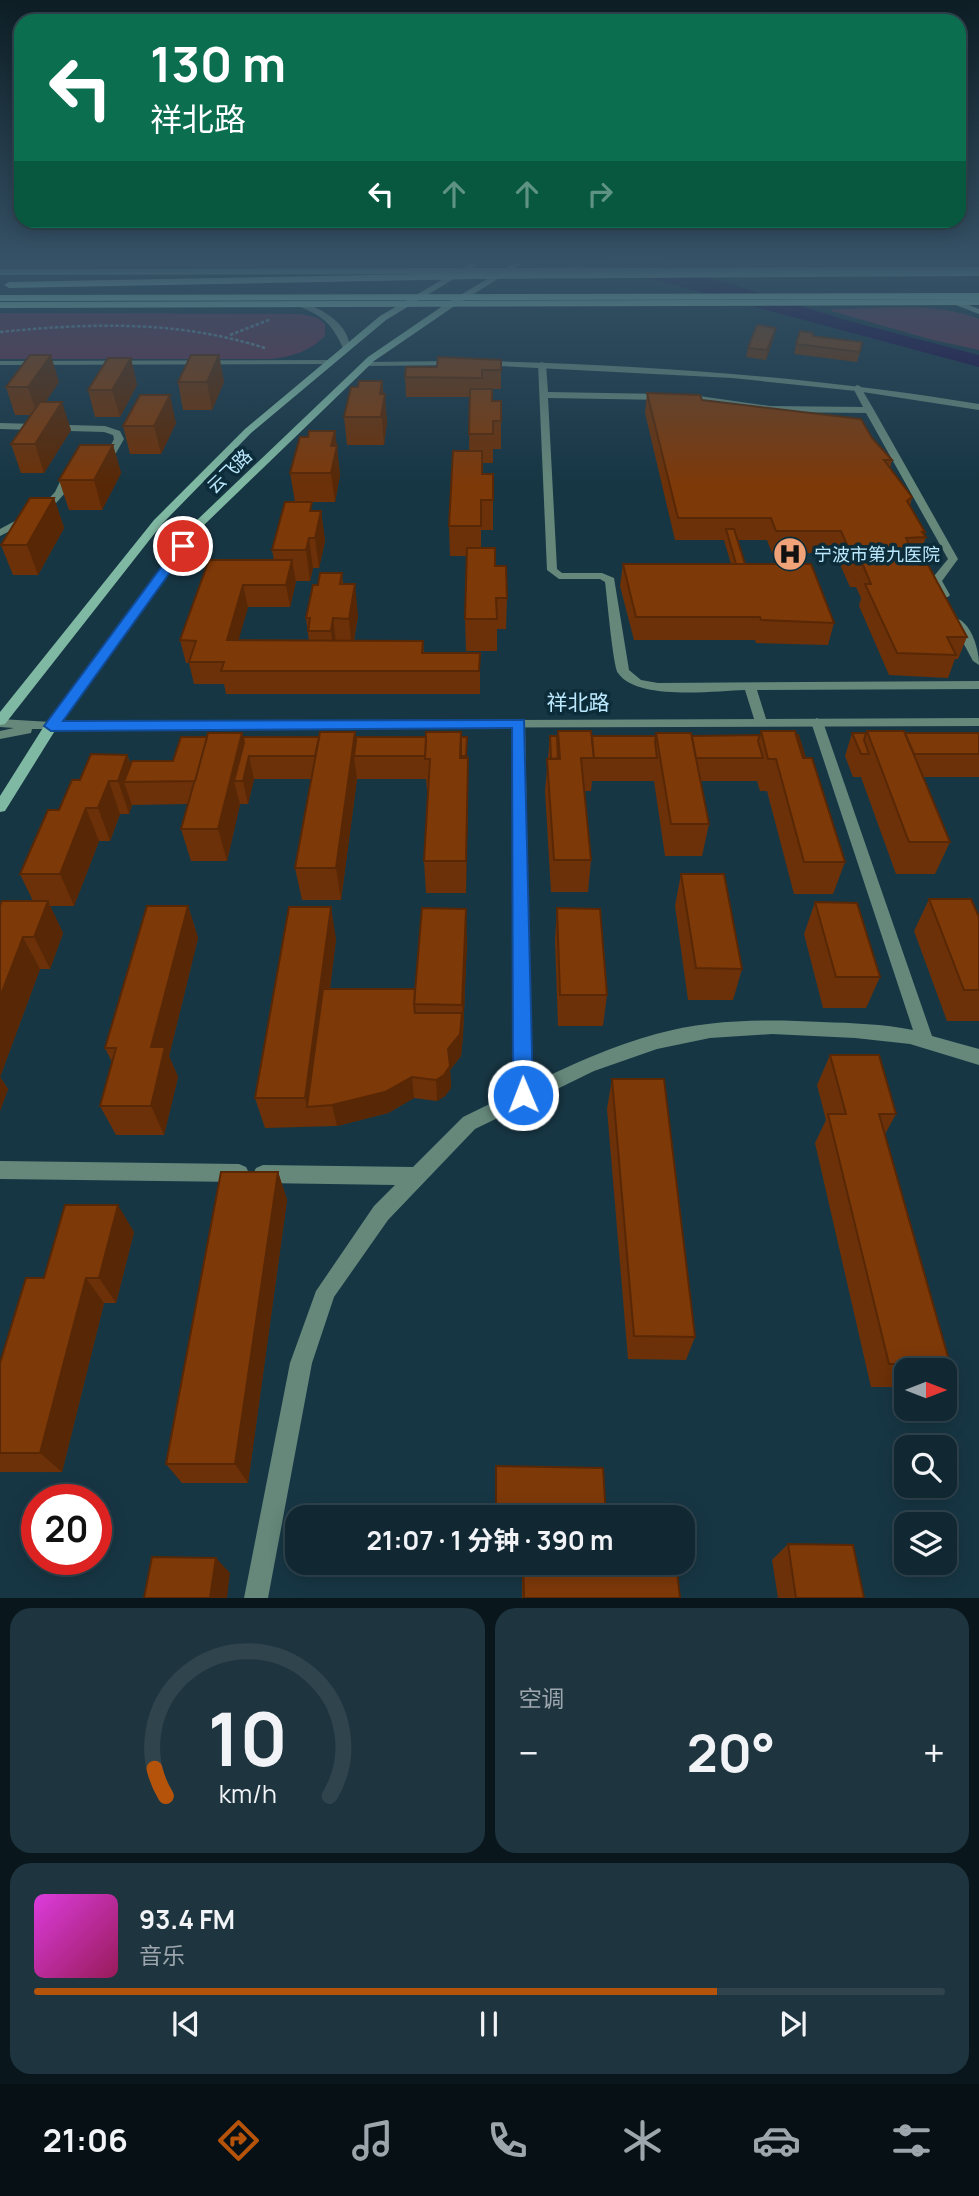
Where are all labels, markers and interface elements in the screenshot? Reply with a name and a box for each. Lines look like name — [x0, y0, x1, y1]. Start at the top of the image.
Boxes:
text: 130 m — [150, 30, 286, 97]
icon: left — [35, 42, 126, 133]
text: 祥北路 — [150, 97, 246, 141]
icon: left — [362, 175, 400, 213]
icon: ahead — [435, 175, 473, 213]
icon: ahead — [508, 175, 546, 213]
icon: right — [581, 175, 619, 213]
street label: 云飞路 — [201, 444, 257, 498]
pin — [153, 516, 213, 576]
icon: arrive — [164, 527, 202, 565]
hospital icon: 宁波市第九医院 — [771, 535, 809, 573]
place label: 宁波市第九医院 — [814, 542, 940, 566]
street label: 祥北路 — [547, 688, 610, 716]
position arrow — [486, 1058, 560, 1132]
north arrow — [894, 1358, 957, 1421]
map controls — [894, 1358, 957, 1575]
button: search — [894, 1435, 957, 1498]
speed limit sign: 20 — [21, 1484, 112, 1575]
button: layers — [894, 1512, 957, 1575]
text: 21:07 · 1 分钟 · 390 m — [367, 1522, 613, 1558]
text: 空调 — [519, 1682, 565, 1714]
text: 10 — [207, 1689, 287, 1789]
text: 20° — [687, 1717, 775, 1788]
text: − — [519, 1726, 539, 1778]
text: + — [923, 1726, 945, 1778]
text: km/h — [218, 1776, 276, 1811]
text: 93.4 FM — [139, 1901, 235, 1937]
text: 音乐 — [139, 1939, 185, 1971]
icon: previous — [167, 2005, 205, 2043]
icon: pause — [470, 2005, 508, 2043]
icon: next — [774, 2005, 812, 2043]
icon: directions — [214, 2116, 263, 2165]
icon: music — [348, 2116, 397, 2165]
icon: phone — [483, 2116, 532, 2165]
icon: climate — [618, 2116, 667, 2165]
icon: car — [752, 2116, 801, 2165]
icon: filters — [887, 2116, 936, 2165]
text: 21:06 — [43, 2118, 128, 2162]

